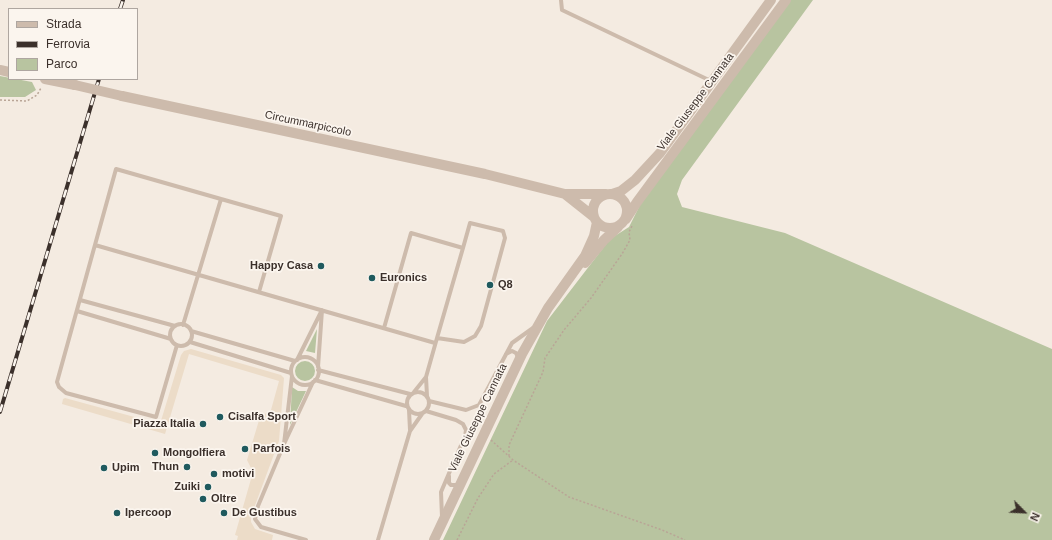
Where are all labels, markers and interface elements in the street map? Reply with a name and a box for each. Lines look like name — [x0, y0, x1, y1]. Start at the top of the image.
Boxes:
legend — [8, 8, 138, 80]
text: Strada — [46, 17, 81, 31]
text: Ferrovia — [46, 37, 90, 51]
street label: Viale Giuseppe Cannata — [655, 50, 737, 154]
text: Parco — [46, 57, 77, 71]
street label: Circummarpiccolo — [264, 108, 352, 140]
place label: Happy Casa — [250, 259, 313, 273]
marker: Happy Casa — [316, 261, 326, 271]
place label: Euronics — [380, 271, 427, 285]
marker: Euronics — [367, 273, 377, 283]
place label: Q8 — [498, 278, 513, 292]
marker: Q8 — [485, 280, 495, 290]
street label: Viale Giuseppe Cannata — [446, 362, 510, 474]
place label: Cisalfa Sport — [228, 410, 296, 424]
marker: Cisalfa Sport — [215, 412, 225, 422]
place label: Piazza Italia — [133, 417, 195, 431]
marker: Piazza Italia — [198, 419, 208, 429]
place label: Parfois — [253, 442, 290, 456]
marker: Parfois — [240, 444, 250, 454]
place label: Mongolfiera — [163, 446, 225, 460]
marker: Mongolfiera — [150, 448, 160, 458]
place label: Thun — [152, 460, 179, 474]
place label: Upim — [112, 461, 140, 475]
marker: Thun — [182, 462, 192, 472]
marker: Upim — [99, 463, 109, 473]
place label: motivi — [222, 467, 254, 481]
marker: motivi — [209, 469, 219, 479]
place label: Zuiki — [174, 480, 200, 494]
marker: Zuiki — [203, 482, 213, 492]
place label: Oltre — [211, 492, 237, 506]
north arrow — [1004, 492, 1044, 532]
marker: Oltre — [198, 494, 208, 504]
place label: Ipercoop — [125, 506, 171, 520]
place label: De Gustibus — [232, 506, 297, 520]
marker: Ipercoop — [112, 508, 122, 518]
marker: De Gustibus — [219, 508, 229, 518]
text: N — [1028, 511, 1042, 523]

